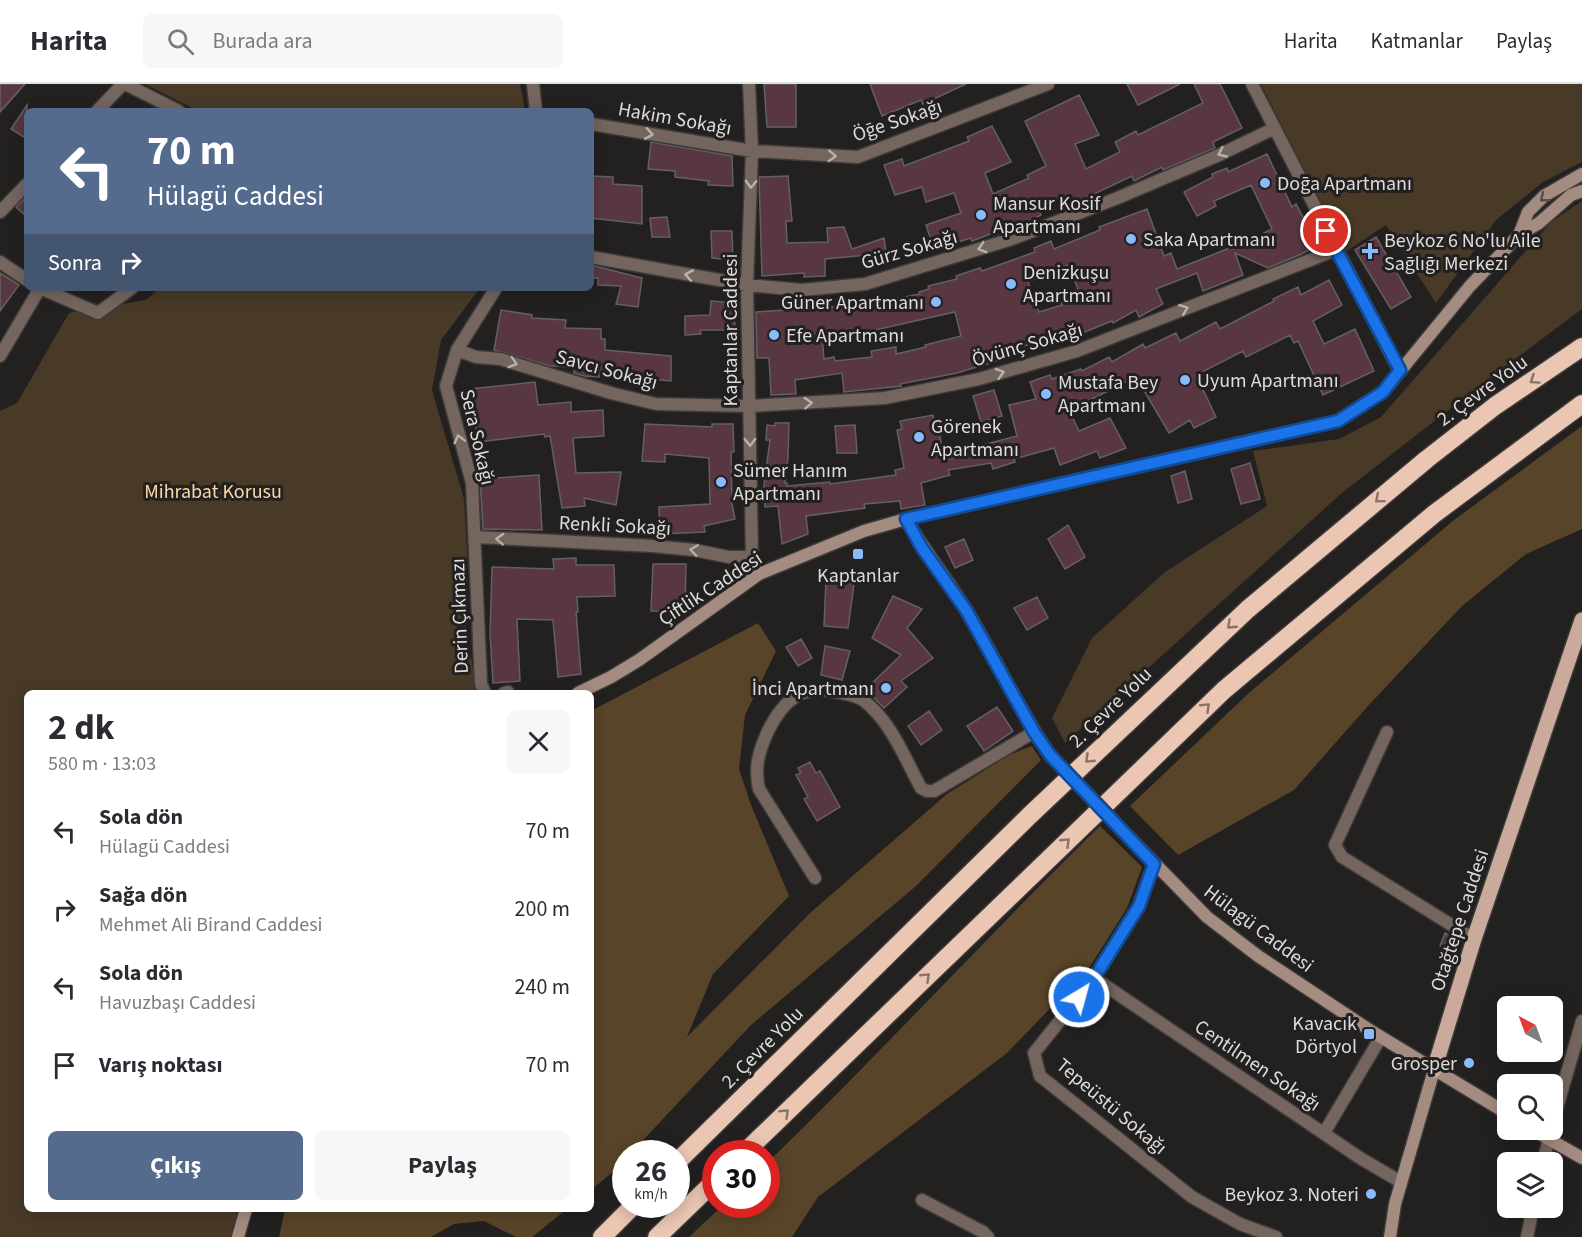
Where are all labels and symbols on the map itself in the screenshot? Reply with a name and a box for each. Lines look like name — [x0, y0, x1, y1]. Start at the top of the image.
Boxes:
street label: Öḡe Sokağı — [849, 93, 946, 149]
street label: Hakim Sokağı — [616, 95, 734, 143]
one-way arrow — [644, 127, 653, 139]
one-way arrow — [1218, 146, 1229, 158]
one-way arrow — [827, 149, 836, 162]
place label: Doḡa Apartmanı — [1277, 170, 1412, 198]
marker: Doḡa Apartmanı — [1258, 176, 1272, 190]
one-way arrow — [744, 180, 757, 189]
place label: Mansur Kosif Apartmanı — [993, 190, 1101, 241]
one-way arrow — [1540, 190, 1551, 201]
pin — [1300, 205, 1351, 256]
marker: Mansur Kosif Apartmanı — [974, 208, 988, 222]
street label: Gürz Sokağı — [858, 223, 961, 277]
place label: Saka Apartmanı — [1143, 226, 1276, 254]
place label: Beykoz 6 No'lu Aile Saḡlıḡı Merkezi — [1384, 227, 1541, 278]
marker: Saka Apartmanı — [1124, 232, 1138, 246]
one-way arrow — [977, 241, 988, 253]
marker: Beykoz 6 No'lu Aile Saḡlıḡı Merkezi — [1361, 242, 1379, 260]
street label: Kaptanlar Caddesi — [717, 254, 745, 406]
place label: Denizkuşu Apartmanı — [1023, 259, 1111, 310]
one-way arrow — [684, 269, 694, 282]
marker: Denizkuşu Apartmanı — [1004, 277, 1018, 291]
place label: Güner Apartmanı — [781, 289, 924, 317]
marker: Güner Apartmanı — [929, 295, 943, 309]
one-way arrow — [1178, 304, 1189, 317]
street label: Övünç Sokağı — [969, 316, 1086, 374]
place label: Efe Apartmanı — [786, 322, 904, 350]
marker: Efe Apartmanı — [767, 328, 781, 342]
street label: Savcı Sokağı — [553, 343, 661, 397]
street label: 2. Çevre Yolu — [1432, 348, 1534, 433]
one-way arrow — [507, 356, 518, 368]
place label: Uyum Apartmanı — [1197, 367, 1339, 395]
one-way arrow — [994, 368, 1005, 380]
place label: Mustafa Bey Apartmanı — [1058, 369, 1159, 420]
marker: Uyum Apartmanı — [1178, 373, 1192, 387]
one-way arrow — [1529, 373, 1540, 384]
street label: Sera Sokağı — [452, 387, 502, 488]
marker: Mustafa Bey Apartmanı — [1039, 387, 1053, 401]
one-way arrow — [803, 396, 812, 409]
place label: Görenek Apartmanı — [931, 413, 1019, 464]
marker: Görenek Apartmanı — [912, 430, 926, 444]
one-way arrow — [454, 434, 466, 445]
one-way arrow — [744, 438, 756, 447]
place label: Sümer Hanım Apartmanı — [733, 457, 848, 508]
marker: Sümer Hanım Apartmanı — [714, 475, 728, 489]
park label: Mihrabat Korusu — [144, 478, 282, 506]
one-way arrow — [1375, 491, 1386, 502]
street label: Renkli Sokağı — [558, 509, 672, 543]
one-way arrow — [495, 532, 504, 545]
street label: Çiftlik Caddesi — [653, 545, 768, 633]
one-way arrow — [690, 545, 699, 557]
marker: Kaptanlar — [851, 547, 865, 561]
street label: Derin Çıkmazı — [444, 558, 476, 674]
place label: Kaptanlar — [817, 562, 899, 590]
one-way arrow — [1227, 618, 1237, 629]
street label: 2. Çevre Yolu — [1063, 661, 1159, 755]
place label: İnci Apartmanı — [752, 675, 874, 703]
marker: İnci Apartmanı — [879, 681, 893, 695]
one-way arrow — [1200, 703, 1210, 714]
one-way arrow — [1085, 751, 1096, 762]
one-way arrow — [1059, 838, 1070, 849]
street label: Otağtepe Caddesi — [1424, 846, 1496, 995]
street label: Hülagü Caddesi — [1198, 878, 1319, 979]
position arrow — [1047, 965, 1111, 1029]
one-way arrow — [918, 974, 929, 985]
north arrow — [1497, 996, 1563, 1062]
street label: 2. Çevre Yolu — [715, 1000, 810, 1095]
place label: Kavacık Dörtyol — [1292, 1010, 1357, 1061]
street label: Centilmen Sokağı — [1189, 1013, 1326, 1118]
marker: Kavacık Dörtyol — [1362, 1027, 1376, 1041]
place label: Grosper — [1391, 1050, 1457, 1078]
street label: Tepeüstü Sokağı — [1050, 1052, 1173, 1162]
marker: Grosper — [1462, 1056, 1476, 1070]
one-way arrow — [779, 1109, 789, 1120]
speed limit sign: 30 — [702, 1140, 780, 1218]
place label: Beykoz 3. Noteri — [1224, 1181, 1359, 1209]
marker: Beykoz 3. Noteri — [1364, 1187, 1378, 1201]

